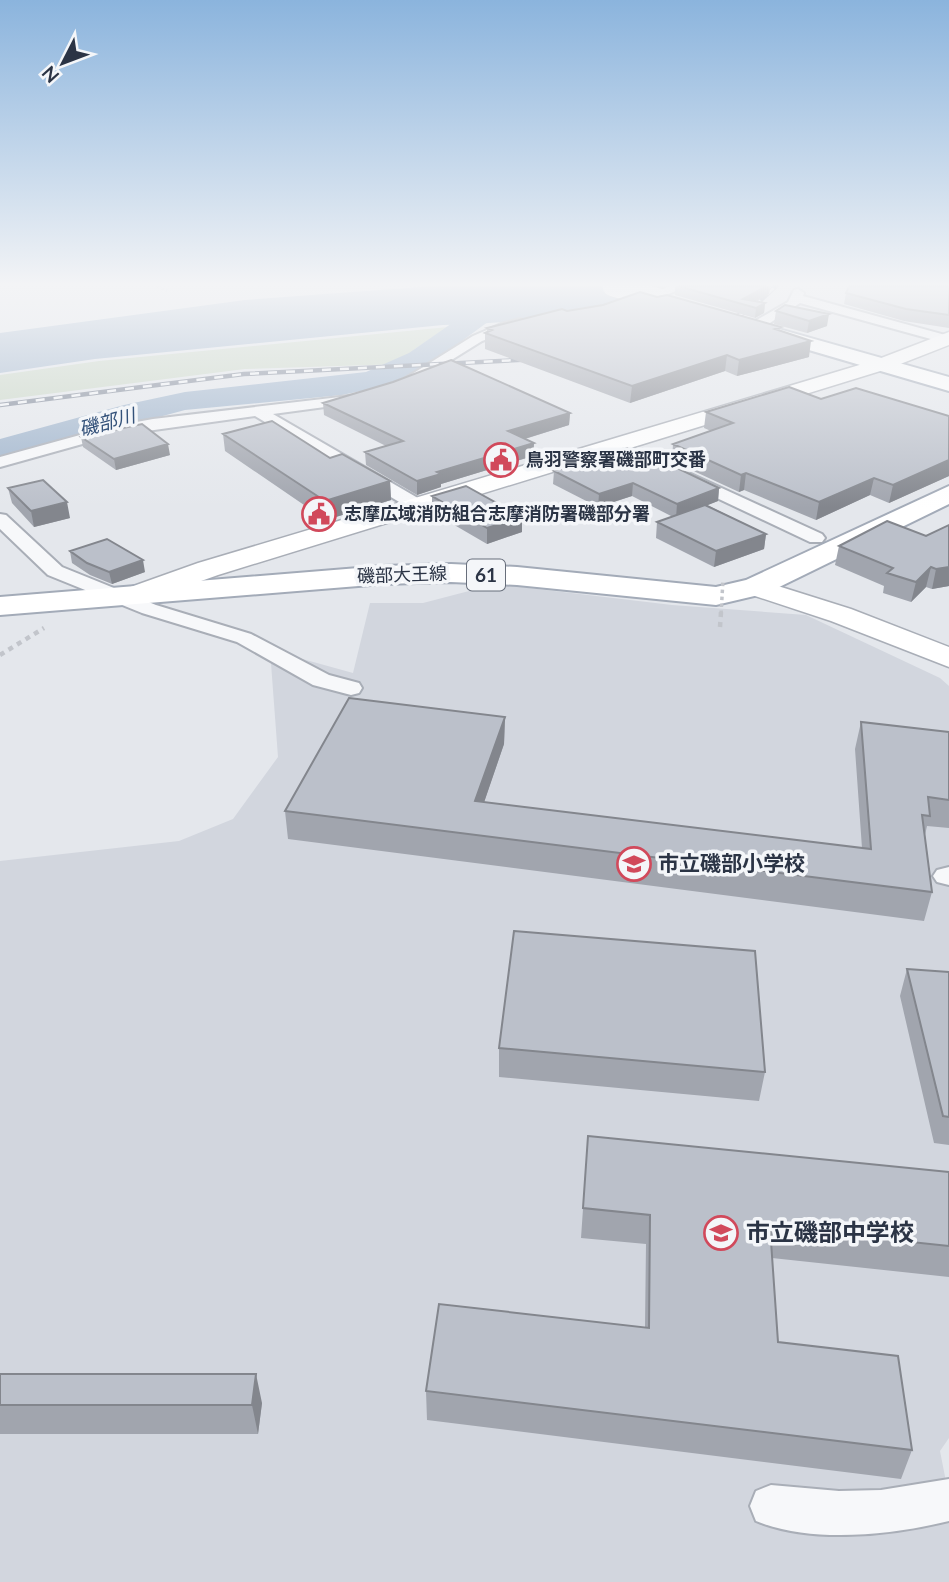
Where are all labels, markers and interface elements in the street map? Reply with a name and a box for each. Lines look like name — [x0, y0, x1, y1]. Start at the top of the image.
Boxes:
north arrow — [28, 28, 98, 98]
text: N — [37, 62, 63, 88]
water label: 磯部川 — [76, 403, 139, 440]
public building icon: 鳥羽警察署磯部町交番 — [482, 441, 520, 479]
place label: 鳥羽警察署磯部町交番 — [526, 448, 706, 470]
public building icon: 志摩広域消防組合志摩消防署磯部分署 — [300, 495, 338, 533]
place label: 志摩広域消防組合志摩消防署磯部分署 — [344, 502, 650, 524]
road number: 61 — [467, 560, 505, 590]
street label: 磯部大王線 — [357, 561, 447, 587]
school or university icon: 市立磯部小学校 — [615, 845, 653, 883]
place label: 市立磯部小学校 — [658, 850, 805, 875]
school or university icon: 市立磯部中学校 — [702, 1214, 740, 1252]
place label: 市立磯部中学校 — [746, 1217, 914, 1246]

